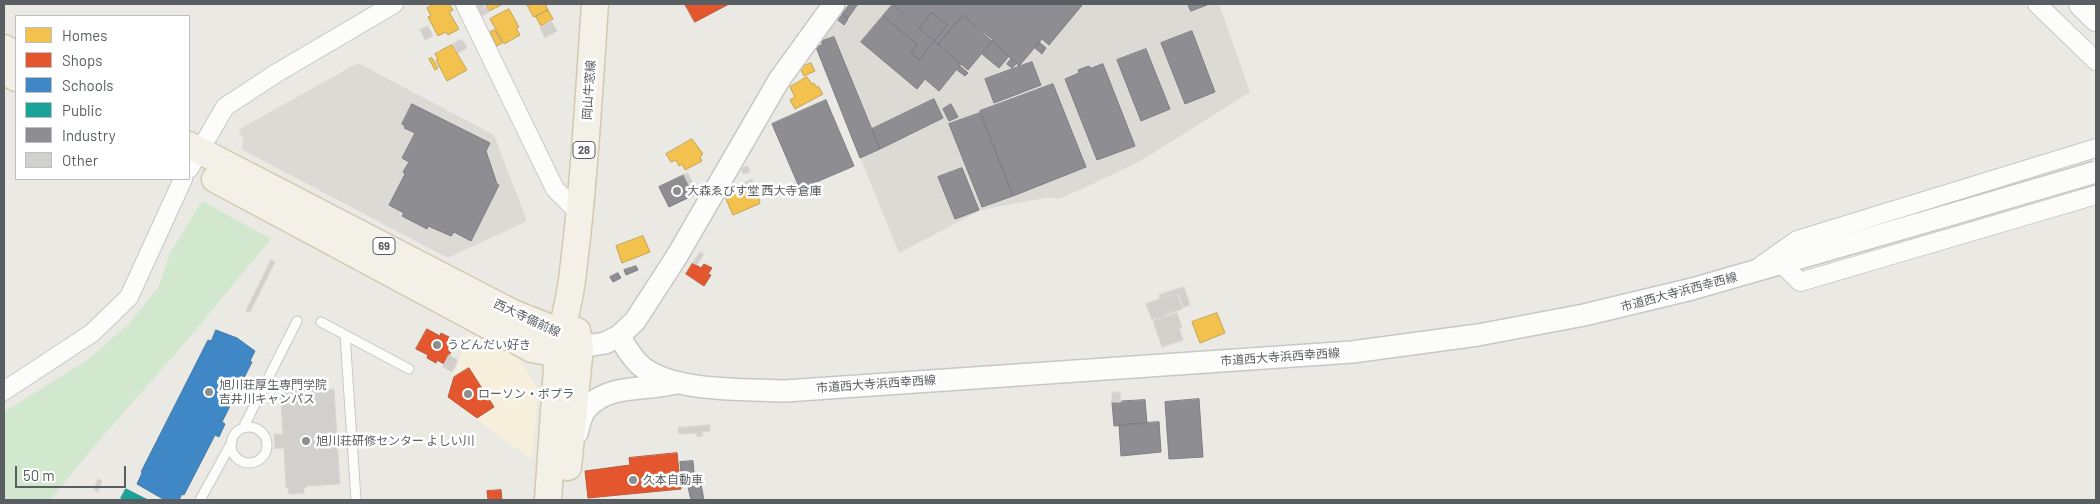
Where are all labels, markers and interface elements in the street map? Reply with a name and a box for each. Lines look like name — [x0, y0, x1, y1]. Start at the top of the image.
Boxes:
legend — [15, 15, 190, 180]
text: Homes — [62, 26, 107, 44]
text: Shops — [62, 51, 102, 69]
street label: 岡山牛窓線 — [580, 60, 598, 120]
text: Schools — [62, 76, 114, 94]
text: Public — [62, 101, 102, 119]
text: Industry — [62, 126, 116, 144]
road number: 28 — [573, 142, 595, 158]
text: Other — [62, 151, 98, 169]
place label: 大森ゑびす堂 西大寺倉庫 — [687, 184, 821, 198]
marker: 大森ゑびす堂 西大寺倉庫 — [671, 185, 683, 197]
road number: 69 — [373, 238, 395, 255]
street label: 市道西大寺浜西幸西線 — [1619, 270, 1739, 314]
street label: 西大寺備前線 — [491, 296, 563, 340]
place label: うどんだい好き — [447, 338, 531, 352]
marker: うどんだい好き — [431, 339, 443, 351]
street label: 市道西大寺浜西幸西線 — [1220, 346, 1340, 368]
street label: 市道西大寺浜西幸西線 — [816, 373, 936, 395]
place label: 旭川荘厚生専門学院 吉井川キャンパス — [219, 378, 327, 406]
marker: 旭川荘厚生専門学院 吉井川キャンパス — [203, 386, 215, 398]
place label: ローソン・ポプラ — [478, 387, 574, 401]
marker: ローソン・ポプラ — [462, 388, 474, 400]
place label: 旭川荘研修センター よしい川 — [316, 434, 474, 448]
marker: 旭川荘研修センター よしい川 — [300, 435, 312, 447]
scale bar — [18, 456, 129, 488]
text: 50 m — [23, 466, 55, 484]
place label: 久本自動車 — [643, 473, 703, 487]
marker: 久本自動車 — [627, 474, 639, 486]

